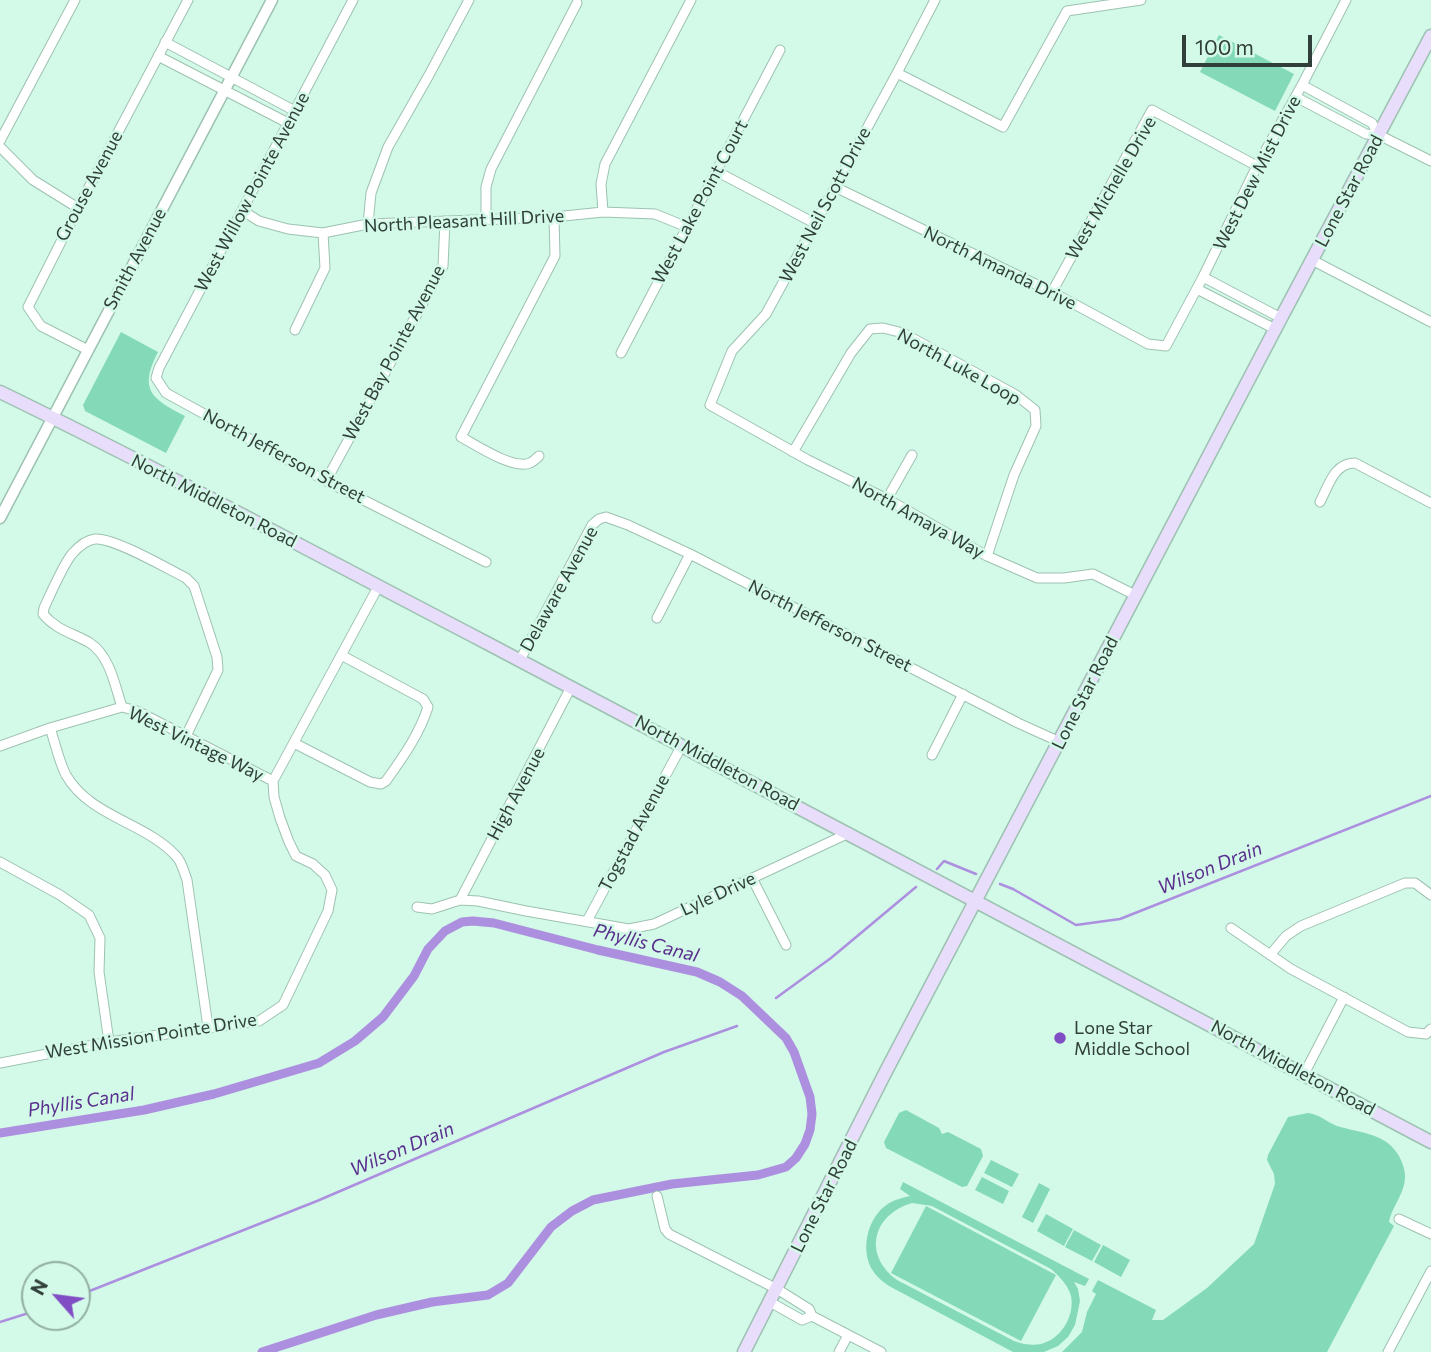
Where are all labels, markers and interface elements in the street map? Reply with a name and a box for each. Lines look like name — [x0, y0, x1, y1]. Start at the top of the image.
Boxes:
scale bar — [1186, 21, 1316, 65]
text: 100 m — [1195, 34, 1254, 59]
street label: West Willow Pointe Avenue — [190, 89, 314, 295]
street label: West Dew Mist Drive — [1209, 92, 1305, 254]
street label: West Michelle Drive — [1061, 113, 1161, 263]
street label: West Lake Point Court — [648, 116, 752, 288]
street label: West Neil Scott Drive — [775, 124, 875, 286]
street label: Grouse Avenue — [51, 127, 127, 245]
street label: Lone Star Road — [1310, 131, 1388, 251]
street label: Smith Avenue — [99, 204, 171, 314]
street label: North Pleasant Hill Drive — [363, 205, 565, 237]
street label: North Amanda Drive — [920, 222, 1080, 314]
street label: West Bay Pointe Avenue — [338, 261, 450, 445]
street label: North Luke Loop — [894, 324, 1024, 410]
street label: North Jefferson Street — [199, 404, 369, 508]
street label: North Middleton Road — [128, 450, 300, 552]
street label: North Amaya Way — [848, 473, 988, 563]
street label: Delaware Avenue — [516, 523, 602, 655]
street label: North Jefferson Street — [745, 575, 915, 677]
street label: Lone Star Road — [1047, 633, 1123, 753]
street label: West Vintage Way — [125, 702, 267, 786]
street label: North Middleton Road — [631, 710, 803, 816]
street label: High Avenue — [483, 744, 549, 844]
street label: Togstad Avenue — [594, 771, 674, 895]
water label: Wilson Drain — [1154, 837, 1266, 899]
street label: Lyle Drive — [677, 867, 759, 921]
water label: Phyllis Canal — [591, 919, 701, 967]
street label: West Mission Pointe Drive — [44, 1009, 258, 1063]
street label: North Middleton Road — [1207, 1015, 1379, 1121]
place label: Lone Star Middle School — [1074, 1017, 1190, 1060]
marker: Lone Star Middle School — [1052, 1030, 1068, 1046]
water label: Phyllis Canal — [26, 1082, 136, 1122]
water label: Wilson Drain — [347, 1117, 457, 1181]
street label: Lone Star Road — [786, 1136, 862, 1256]
north arrow — [21, 1261, 91, 1331]
text: N — [25, 1275, 52, 1299]

